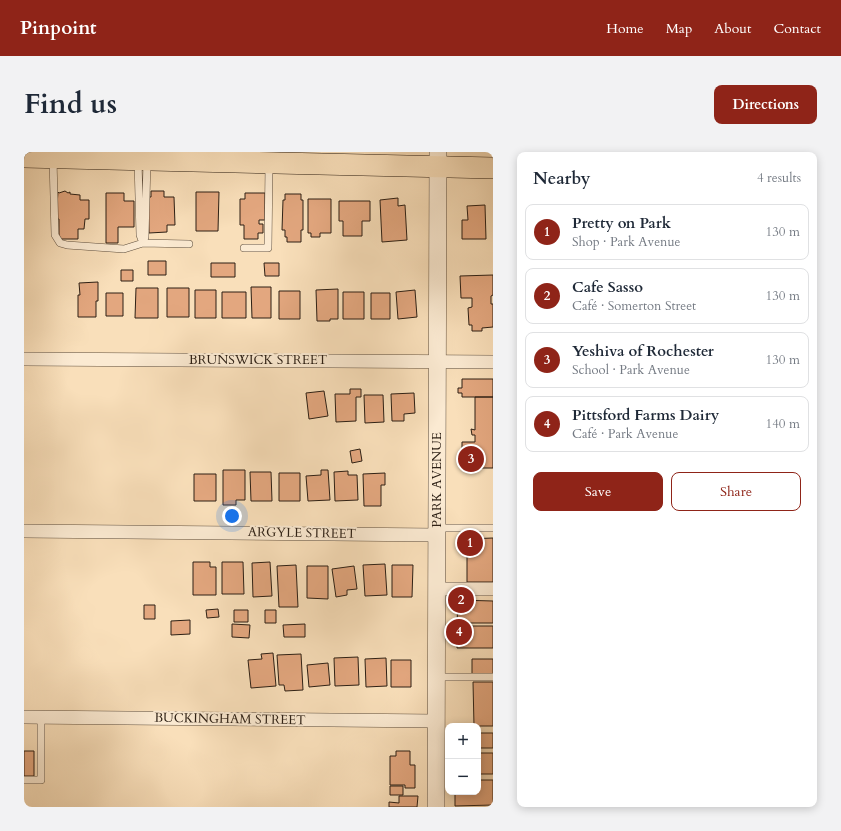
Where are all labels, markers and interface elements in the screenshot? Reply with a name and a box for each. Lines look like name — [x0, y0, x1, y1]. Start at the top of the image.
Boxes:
text: Pinpoint — [20, 15, 97, 41]
text: Home — [606, 19, 644, 38]
text: Map — [666, 19, 692, 38]
text: About — [714, 19, 751, 38]
text: Contact — [773, 19, 821, 38]
text: Find us — [24, 85, 117, 123]
button: Directions — [714, 85, 817, 124]
text: Nearby — [533, 167, 590, 190]
text: 4 results — [757, 169, 801, 187]
text: Pretty on Park — [572, 213, 671, 233]
text: 1 — [544, 223, 550, 241]
text: 130 m — [766, 223, 800, 241]
text: Shop · Park Avenue — [572, 233, 681, 251]
text: Cafe Sasso — [572, 277, 643, 297]
text: 2 — [544, 287, 550, 305]
text: 130 m — [766, 287, 800, 305]
text: Café · Somerton Street — [572, 297, 696, 315]
text: Yeshiva of Rochester — [572, 341, 714, 361]
street label: BRUNSWICK STREET — [189, 351, 328, 369]
text: 3 — [544, 351, 550, 369]
text: 130 m — [766, 351, 800, 369]
text: School · Park Avenue — [572, 361, 690, 379]
text: Pittsford Farms Dairy — [572, 405, 719, 425]
text: 4 — [544, 415, 550, 433]
text: 140 m — [766, 415, 800, 433]
text: Café · Park Avenue — [572, 425, 678, 443]
street label: PARK AVENUE — [428, 432, 446, 528]
pin: 3 — [458, 444, 484, 474]
button: Save — [533, 472, 663, 511]
button: Share — [671, 472, 801, 511]
your location — [222, 506, 242, 526]
street label: ARGYLE STREET — [248, 523, 357, 543]
pin: 1 — [457, 528, 483, 558]
pin: 2 — [448, 585, 474, 615]
pin: 4 — [446, 617, 472, 647]
street label: BUCKINGHAM STREET — [154, 709, 306, 729]
map controls — [445, 723, 481, 795]
button: + — [445, 723, 481, 759]
button: − — [445, 759, 481, 795]

